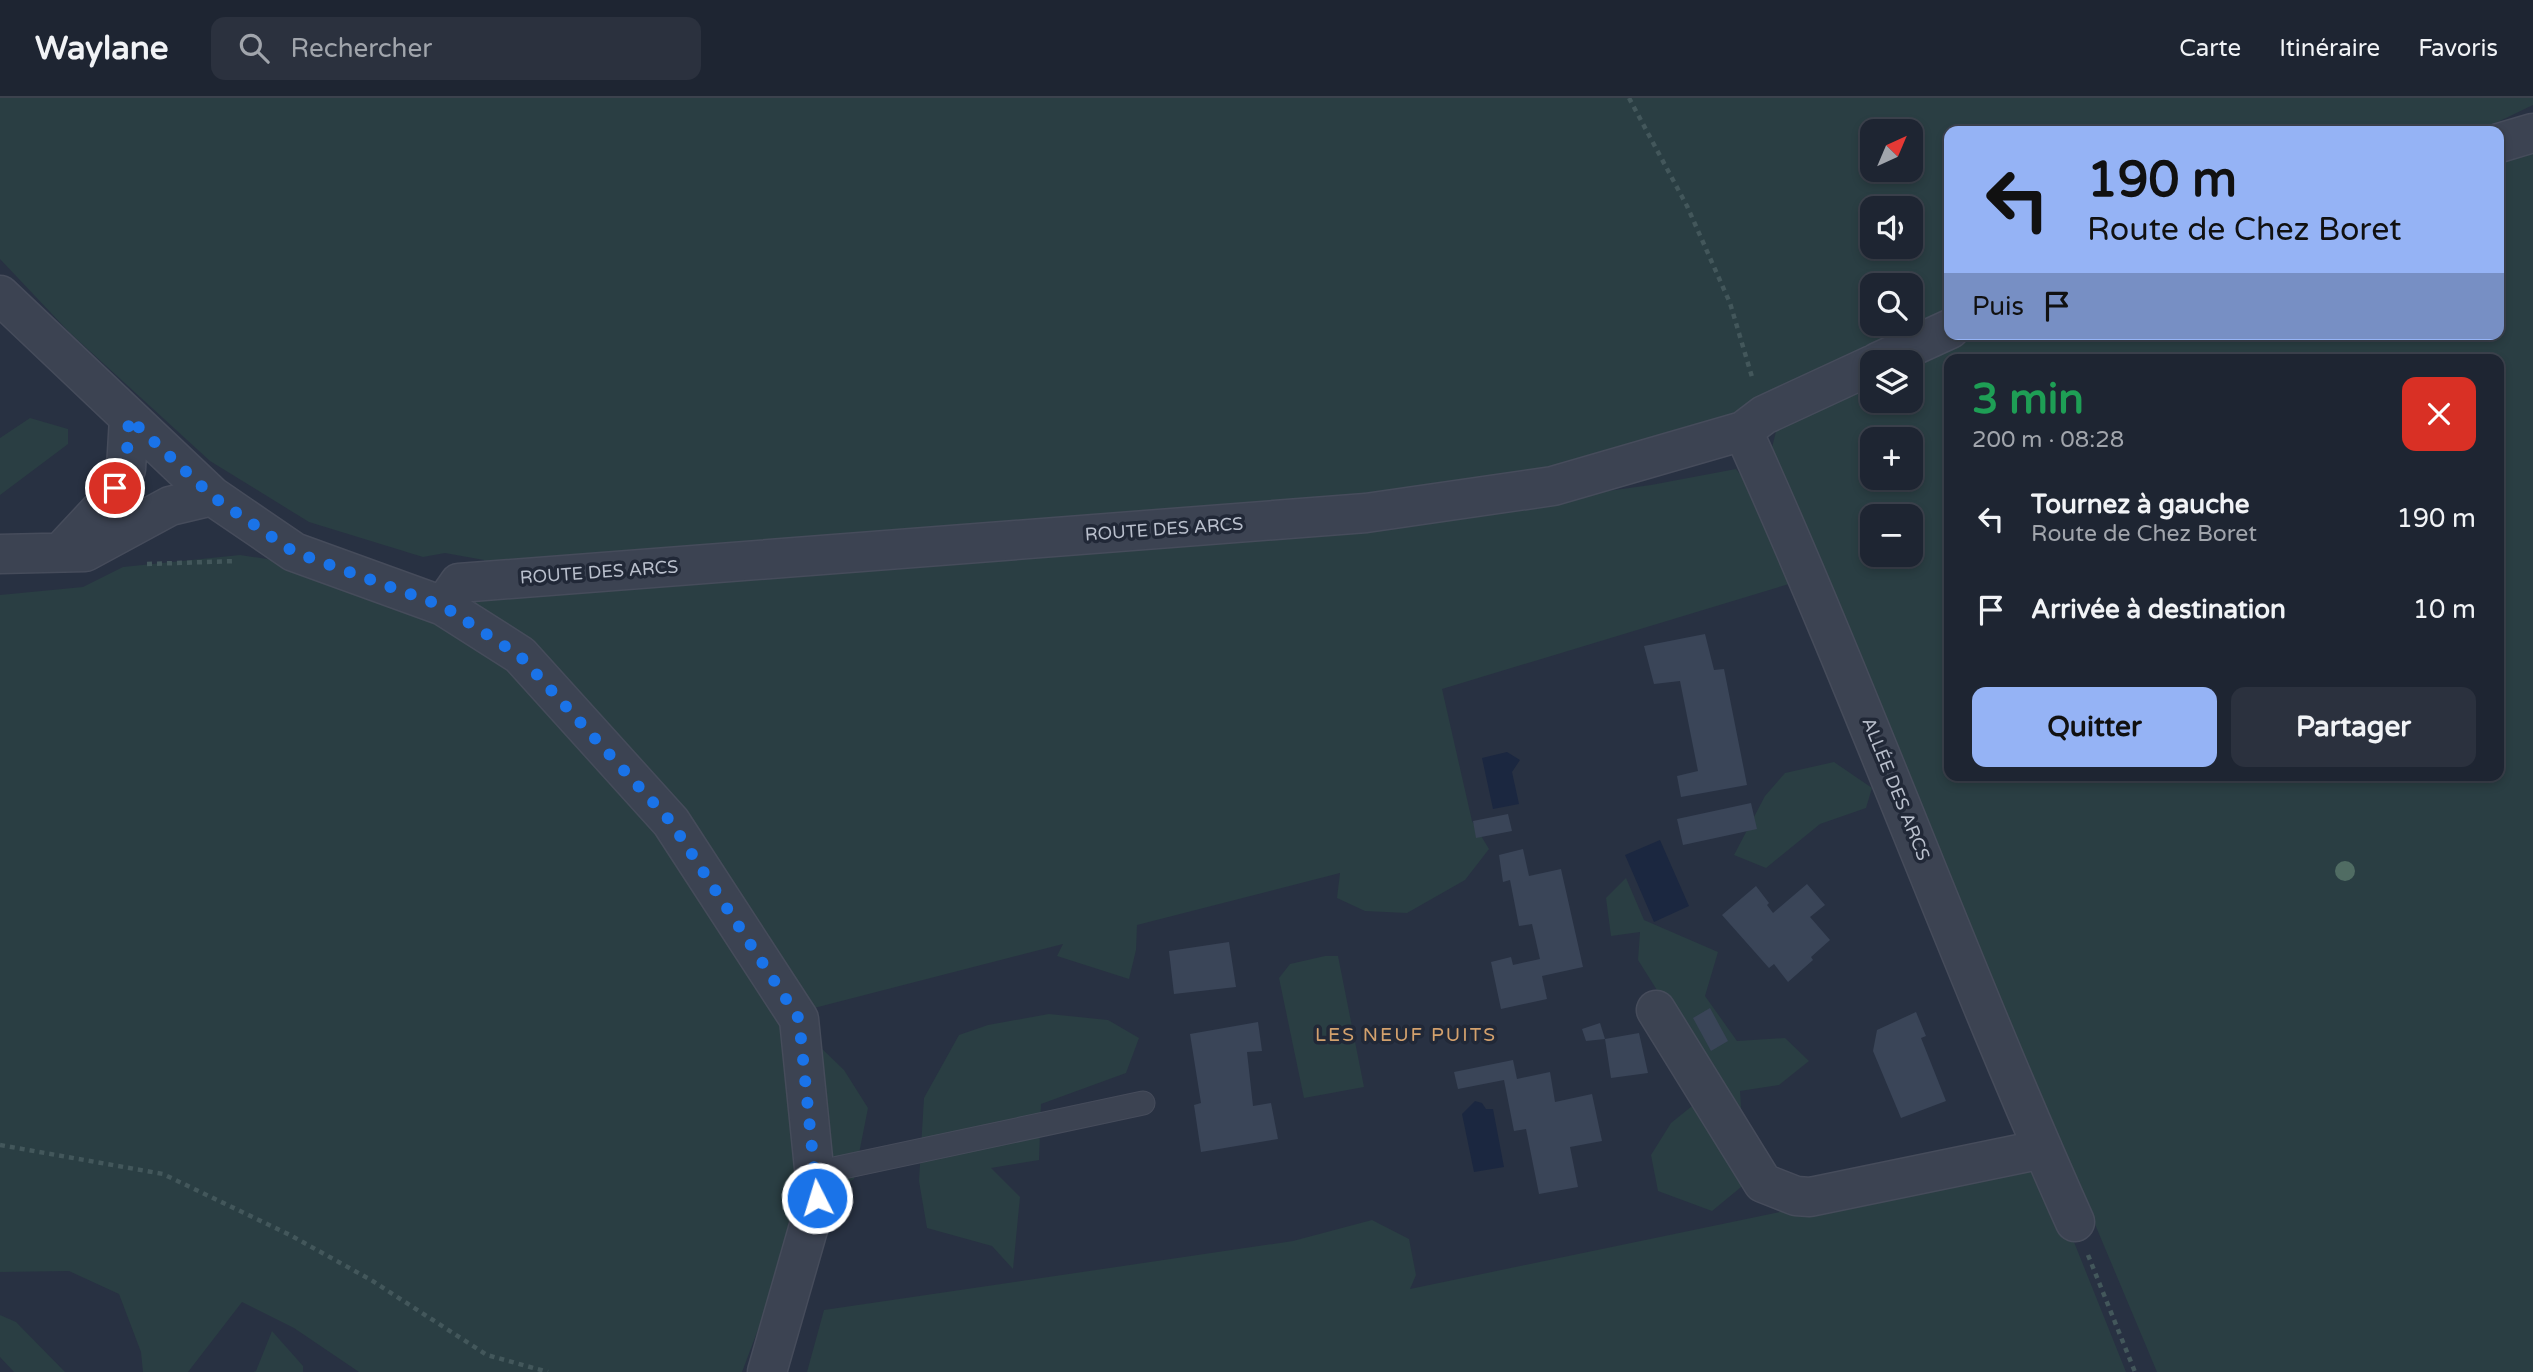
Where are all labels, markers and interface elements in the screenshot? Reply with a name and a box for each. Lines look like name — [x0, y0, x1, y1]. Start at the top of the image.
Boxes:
search box — [211, 17, 701, 80]
text: Waylane — [35, 29, 169, 68]
icon: search — [235, 29, 273, 67]
text: Rechercher — [291, 33, 432, 64]
text: Carte — [2179, 34, 2241, 63]
text: Itinéraire — [2279, 34, 2380, 63]
text: Favoris — [2418, 34, 2498, 63]
north arrow — [1860, 119, 1923, 182]
map controls — [1860, 119, 1923, 567]
text: 190 m — [2087, 151, 2237, 210]
icon: left — [1972, 154, 2063, 245]
button: sound — [1860, 196, 1923, 259]
text: Route de Chez Boret — [2087, 211, 2401, 249]
button: search — [1860, 273, 1923, 336]
icon: arrive — [2038, 287, 2076, 325]
text: Puis — [1972, 291, 2024, 322]
button: layers — [1860, 350, 1923, 413]
text: 3 min — [1972, 374, 2084, 425]
button: close — [2402, 377, 2476, 451]
text: 200 m · 08:28 — [1972, 426, 2124, 454]
button: + — [1860, 427, 1923, 490]
pin — [85, 458, 145, 518]
icon: arrive — [96, 469, 134, 507]
text: Tournez à gauche — [2031, 489, 2250, 520]
icon: left — [1972, 500, 2010, 538]
text: 190 m — [2396, 503, 2476, 534]
button: − — [1860, 504, 1923, 567]
street label: ROUTE DES ARCS — [1084, 512, 1244, 546]
text: Route de Chez Boret — [2031, 520, 2257, 548]
street label: ROUTE DES ARCS — [519, 555, 679, 589]
icon: arrive — [1972, 591, 2010, 629]
text: Arrivée à destination — [2031, 594, 2286, 625]
text: 10 m — [2413, 594, 2476, 625]
button: Quitter — [1972, 687, 2217, 767]
button: Partager — [2231, 687, 2476, 767]
street label: ALLÉE DES ARCS — [1857, 714, 1935, 864]
district label: LES NEUF PUITS — [1315, 1024, 1497, 1046]
position arrow — [780, 1161, 854, 1235]

